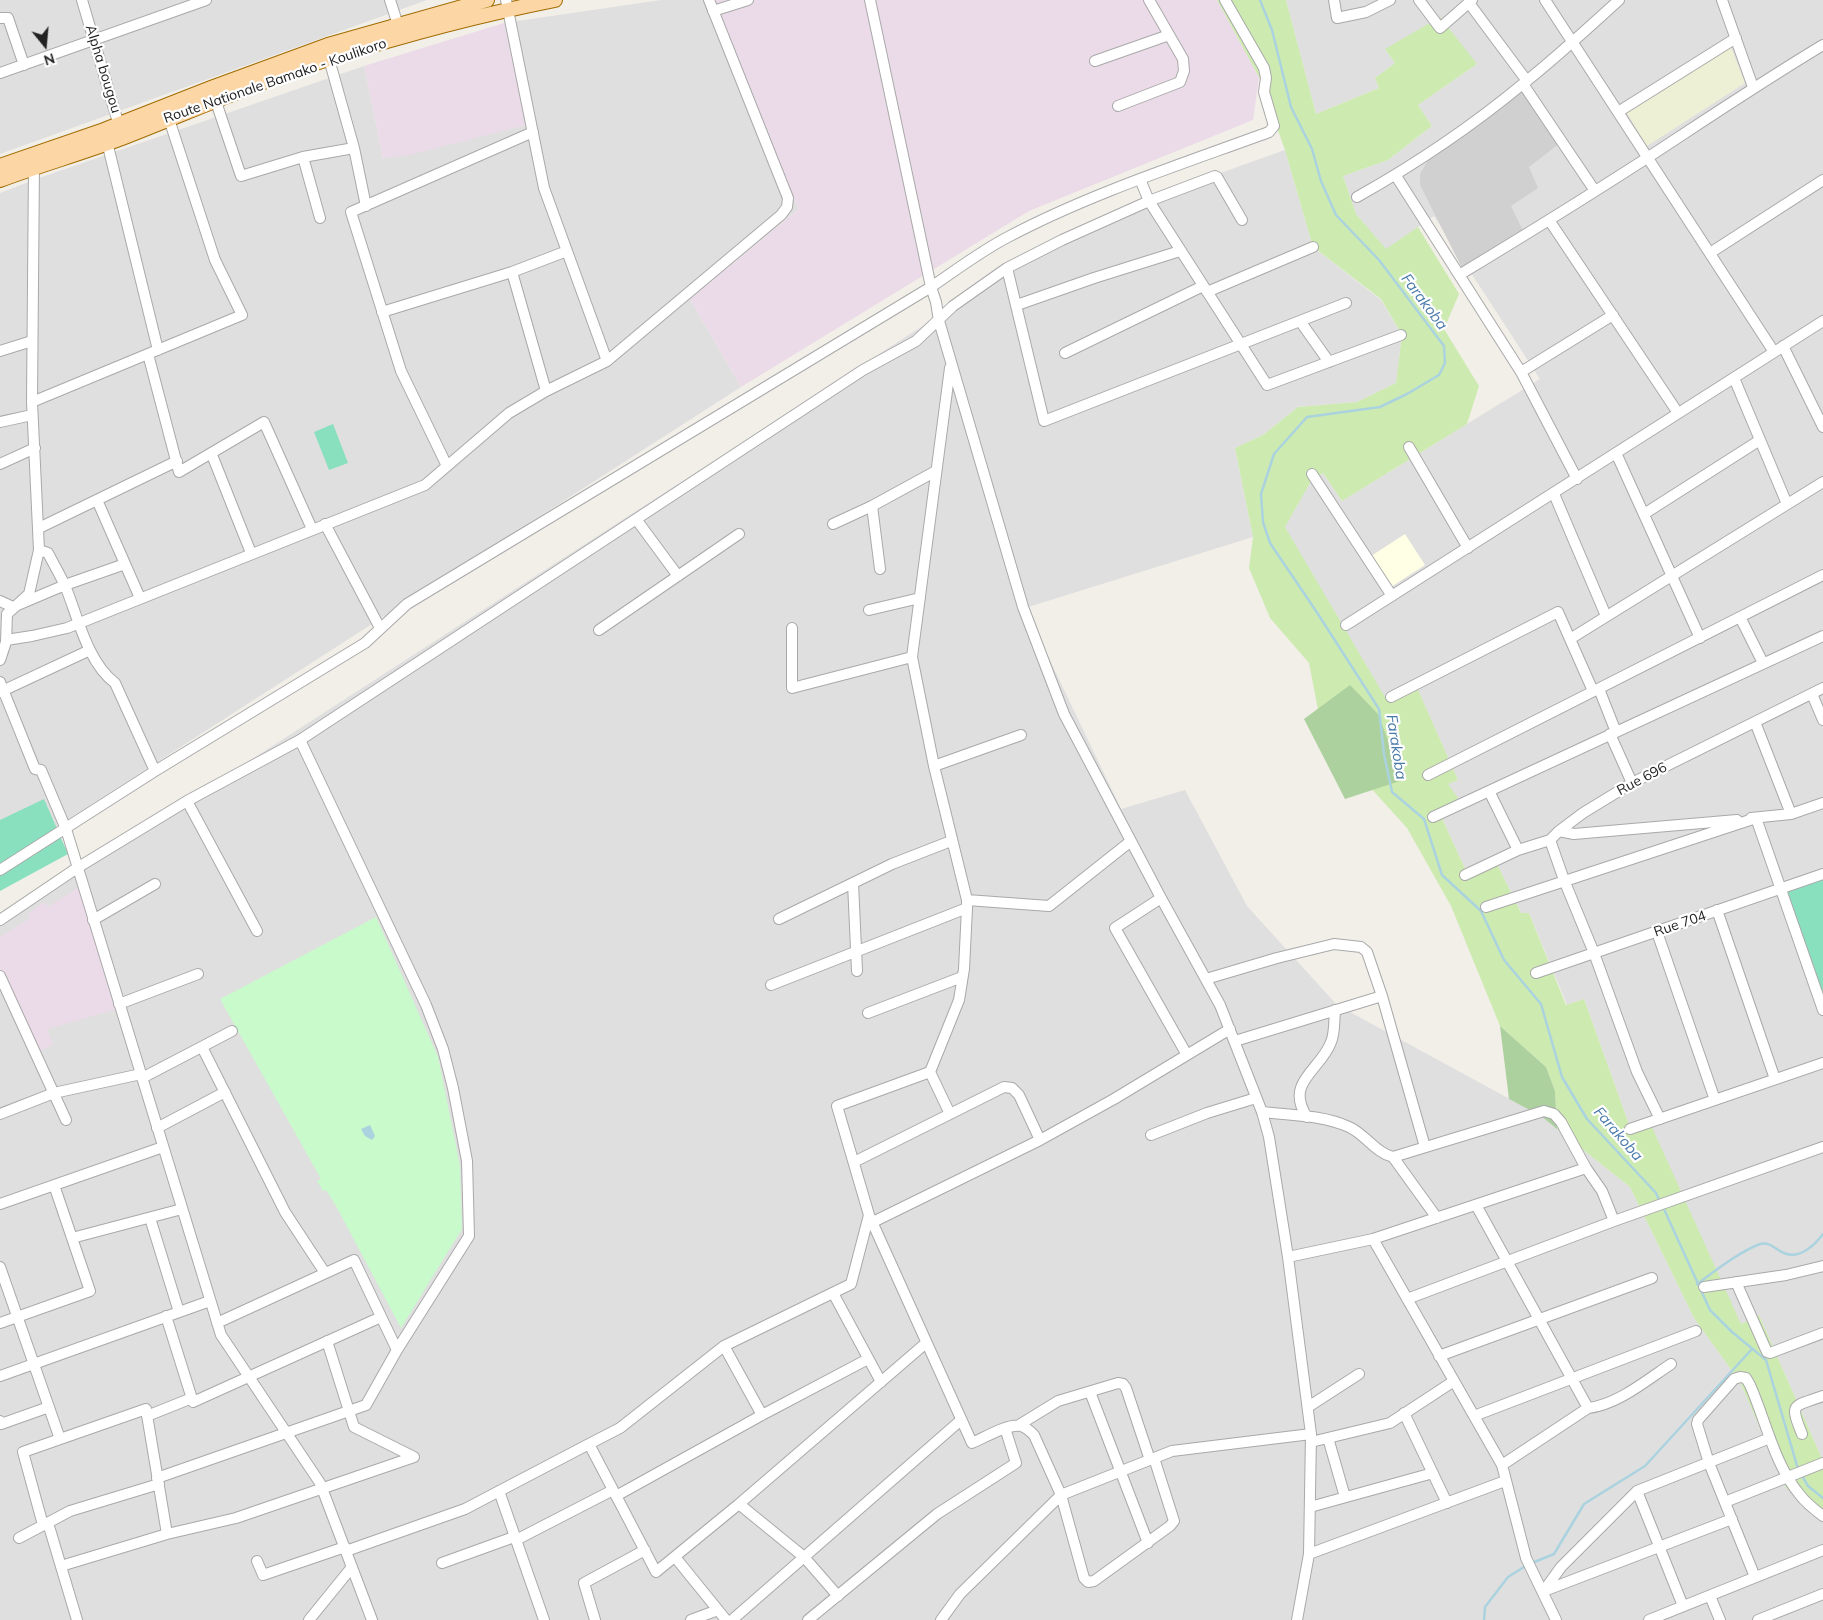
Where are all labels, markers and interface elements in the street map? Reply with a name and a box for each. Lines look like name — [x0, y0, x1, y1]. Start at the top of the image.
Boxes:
north arrow — [20, 20, 70, 70]
street label: Alpha bougou — [82, 23, 124, 115]
street label: Route Nationale Bamako - Koulikoro — [161, 35, 389, 127]
text: N — [42, 49, 57, 69]
water label: Farakoba — [1397, 270, 1451, 334]
water label: Farakoba — [1382, 713, 1410, 781]
street label: Rue 696 — [1614, 759, 1670, 799]
street label: Rue 704 — [1652, 907, 1708, 941]
water label: Farakoba — [1590, 1103, 1646, 1165]

